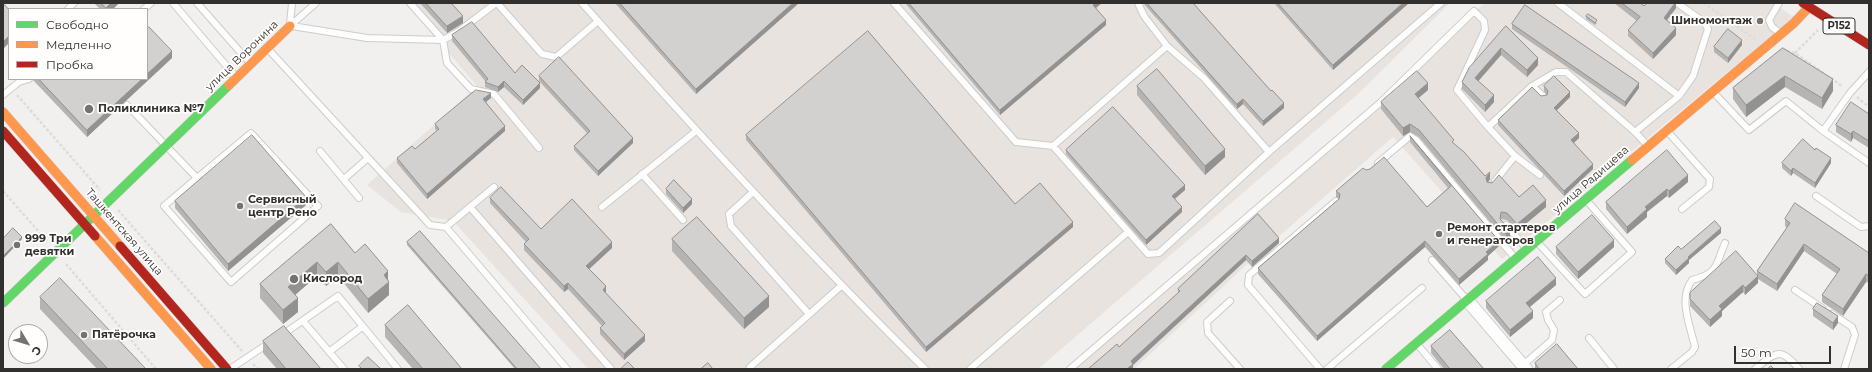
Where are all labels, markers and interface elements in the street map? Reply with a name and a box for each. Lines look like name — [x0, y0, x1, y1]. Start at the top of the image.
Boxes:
legend — [8, 8, 148, 80]
place label: Шиномонтаж — [1671, 14, 1752, 28]
marker: Шиномонтаж — [1755, 16, 1765, 26]
text: Свободно — [46, 17, 109, 32]
street label: улица Воронина — [203, 18, 281, 94]
road number: Р152 — [1823, 18, 1855, 34]
text: Медленно — [46, 37, 111, 52]
text: Пробка — [46, 57, 94, 72]
place label: Поликлиника №7 — [98, 102, 204, 116]
marker: Поликлиника №7 — [83, 103, 95, 115]
street label: улица Радищева — [1550, 143, 1632, 217]
street label: Ташкентская улица — [83, 186, 165, 278]
place label: Сервисный центр Рено — [248, 193, 317, 219]
marker: Сервисный центр Рено — [235, 201, 245, 211]
place label: Ремонт стартеров и генераторов — [1447, 221, 1556, 247]
marker: Ремонт стартеров и генераторов — [1434, 229, 1444, 239]
place label: 999 Три девятки — [25, 232, 74, 258]
marker: 999 Три девятки — [12, 240, 22, 250]
place label: Кислород — [303, 272, 362, 286]
marker: Кислород — [288, 273, 300, 285]
north arrow — [8, 324, 48, 364]
place label: Пятёрочка — [92, 328, 156, 342]
marker: Пятёрочка — [79, 330, 89, 340]
scale bar — [1736, 338, 1833, 364]
text: С — [29, 343, 45, 358]
text: 50 m — [1741, 345, 1772, 360]

